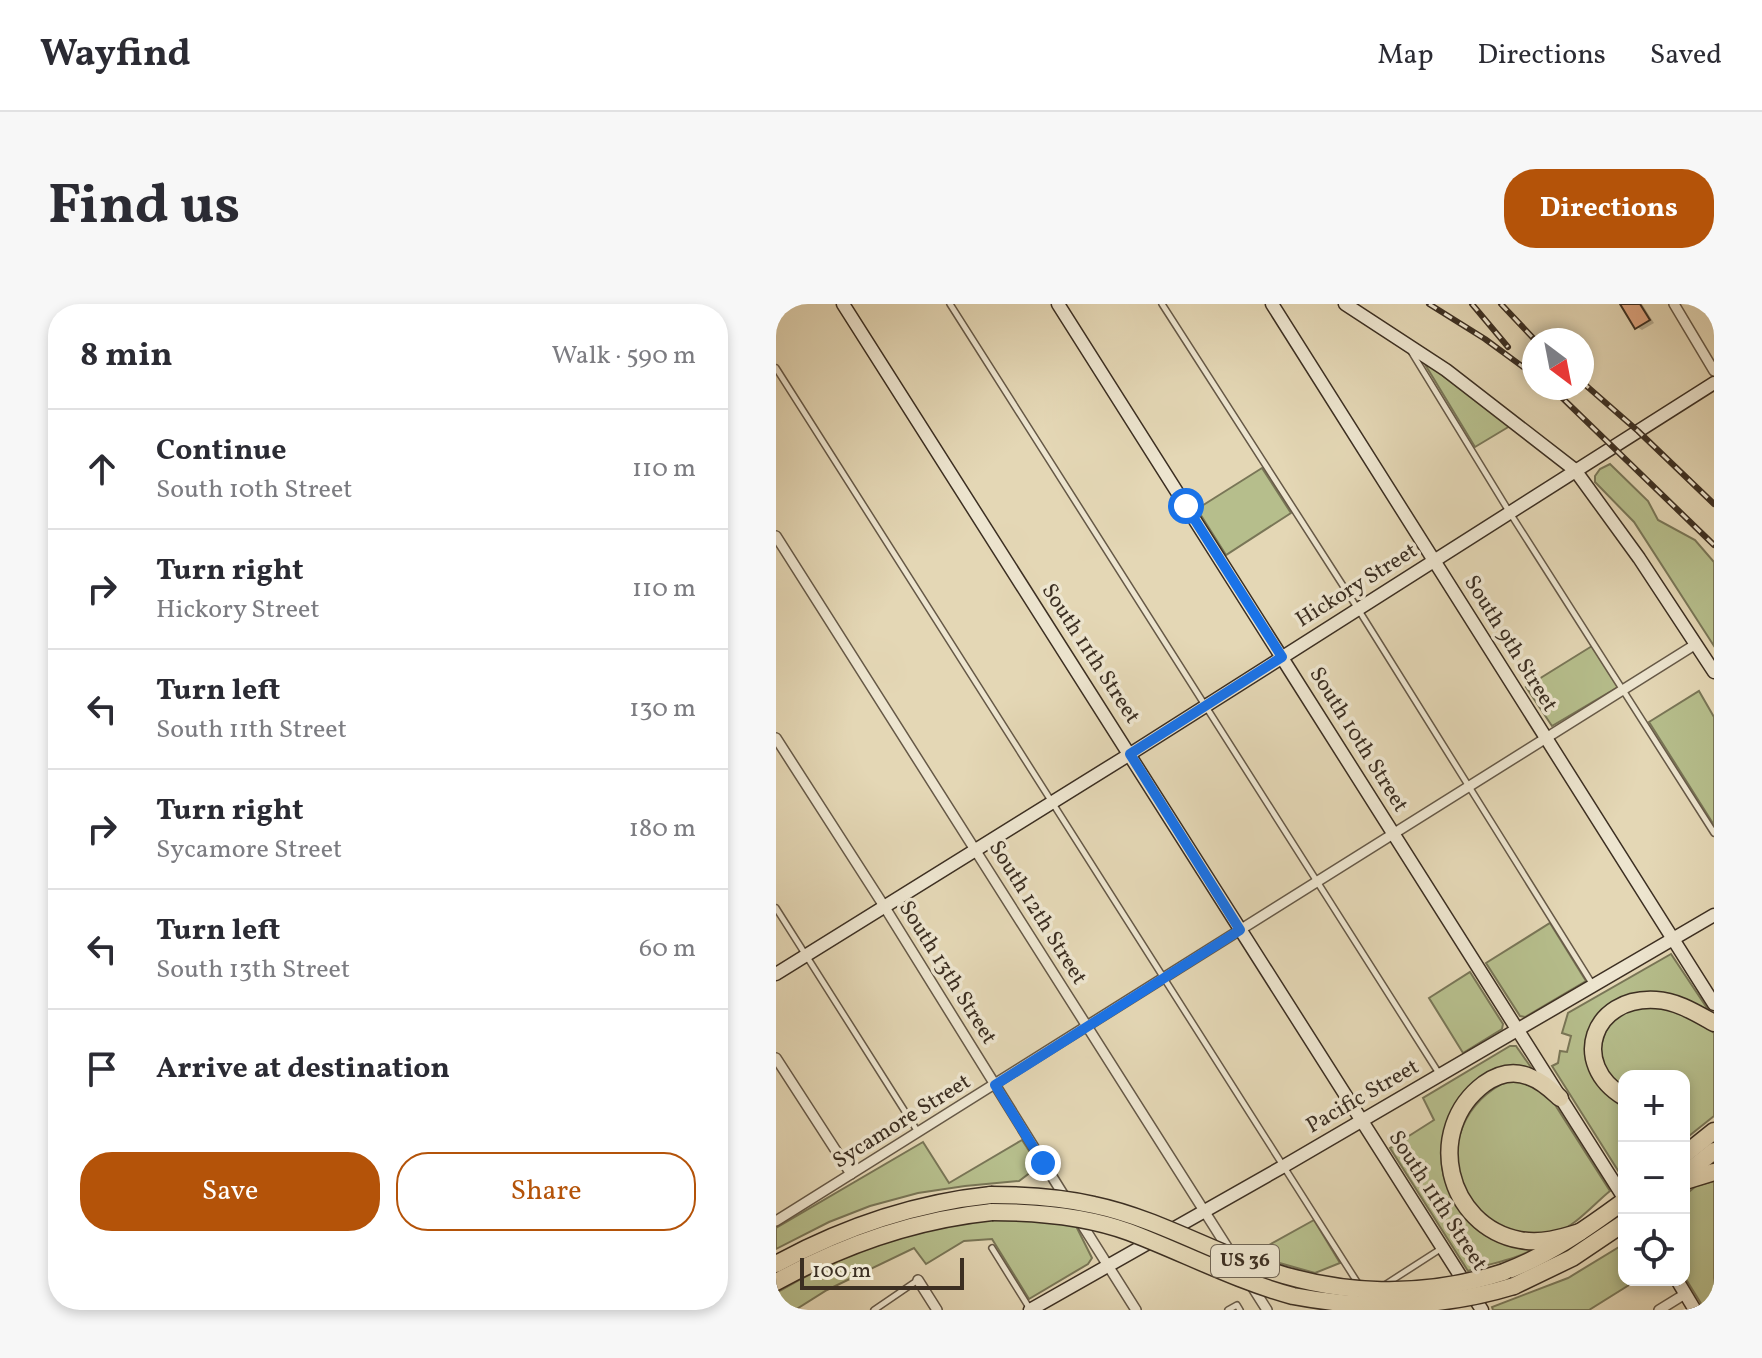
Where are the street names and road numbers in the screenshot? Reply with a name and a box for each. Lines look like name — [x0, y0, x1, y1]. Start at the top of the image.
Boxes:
street label: Hickory Street — [1290, 536, 1424, 636]
street label: South 9th Street — [1456, 570, 1565, 719]
street label: South 11th Street — [1033, 578, 1147, 730]
street label: South 10th Street — [1301, 661, 1415, 819]
street label: South 12th Street — [980, 835, 1094, 991]
street label: South 13th Street — [890, 895, 1004, 1051]
street label: Pacific Street — [1301, 1052, 1425, 1142]
street label: Sycamore Street — [827, 1067, 977, 1177]
street label: South 11th Street — [1380, 1125, 1494, 1277]
road number: US 36 — [1211, 1245, 1279, 1277]

